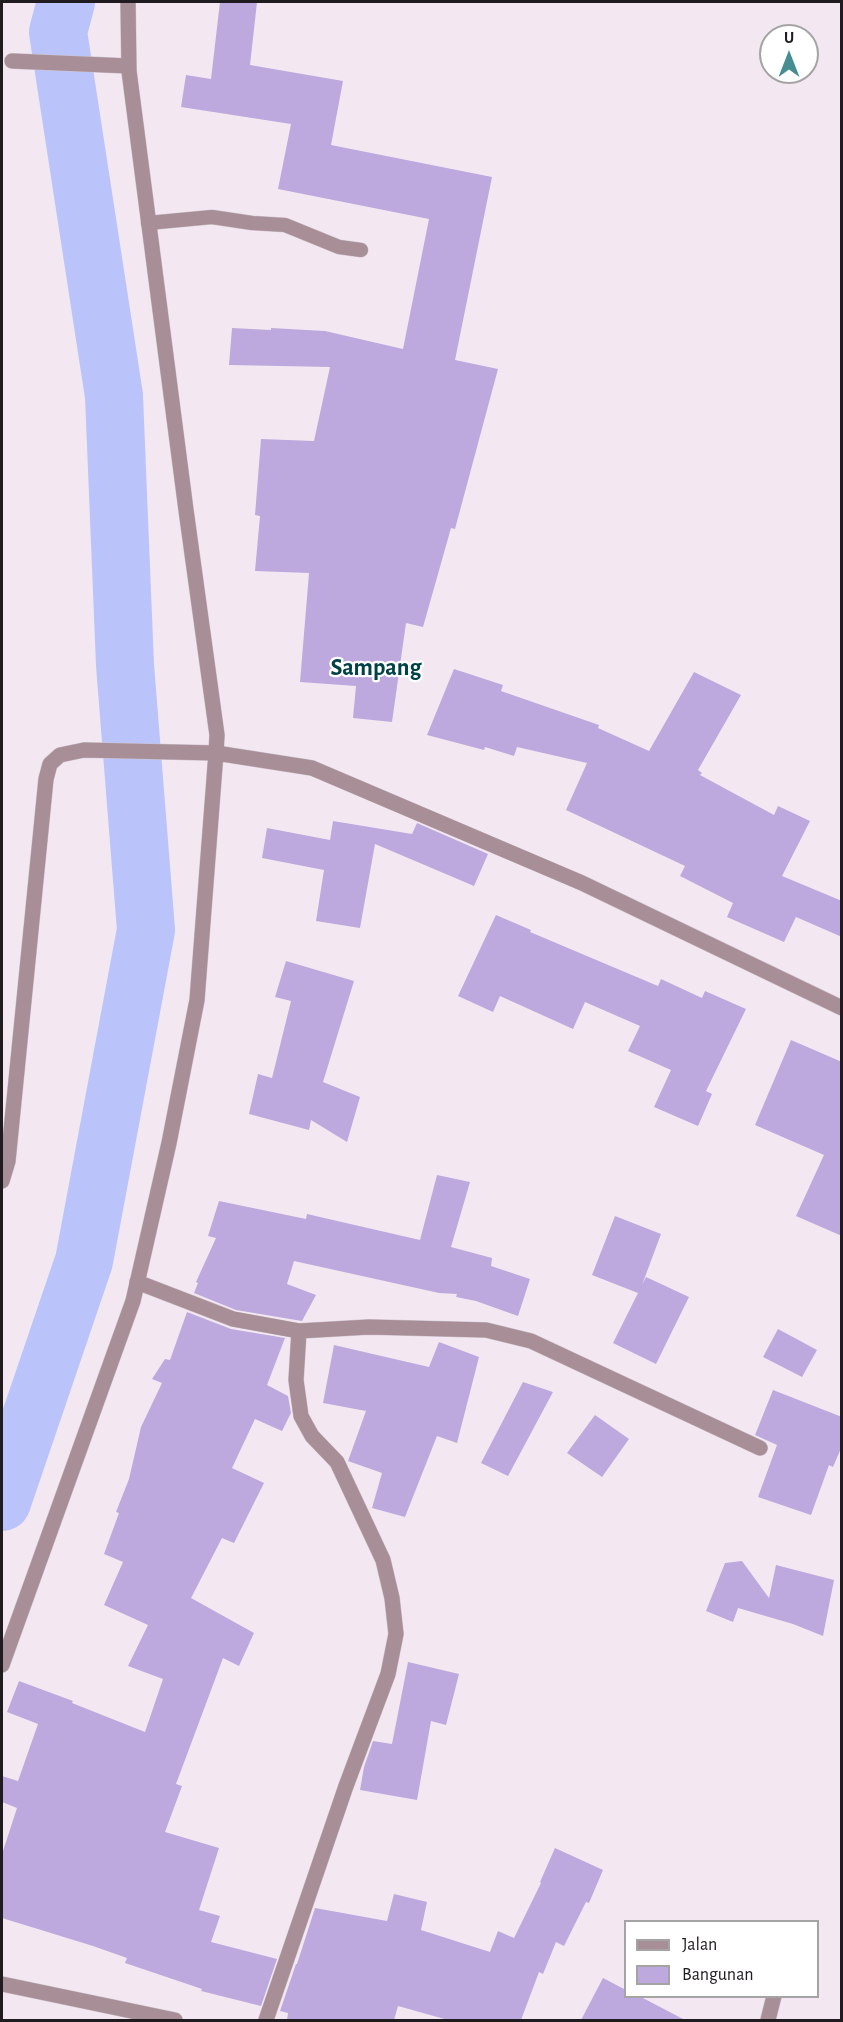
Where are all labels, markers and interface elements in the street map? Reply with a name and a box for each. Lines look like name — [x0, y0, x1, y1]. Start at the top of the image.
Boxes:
north arrow — [759, 24, 819, 84]
text: U — [784, 30, 794, 46]
district label: Sampang — [331, 654, 421, 682]
legend — [624, 1920, 819, 1998]
text: Jalan — [682, 1936, 717, 1954]
text: Bangunan — [682, 1966, 754, 1984]

